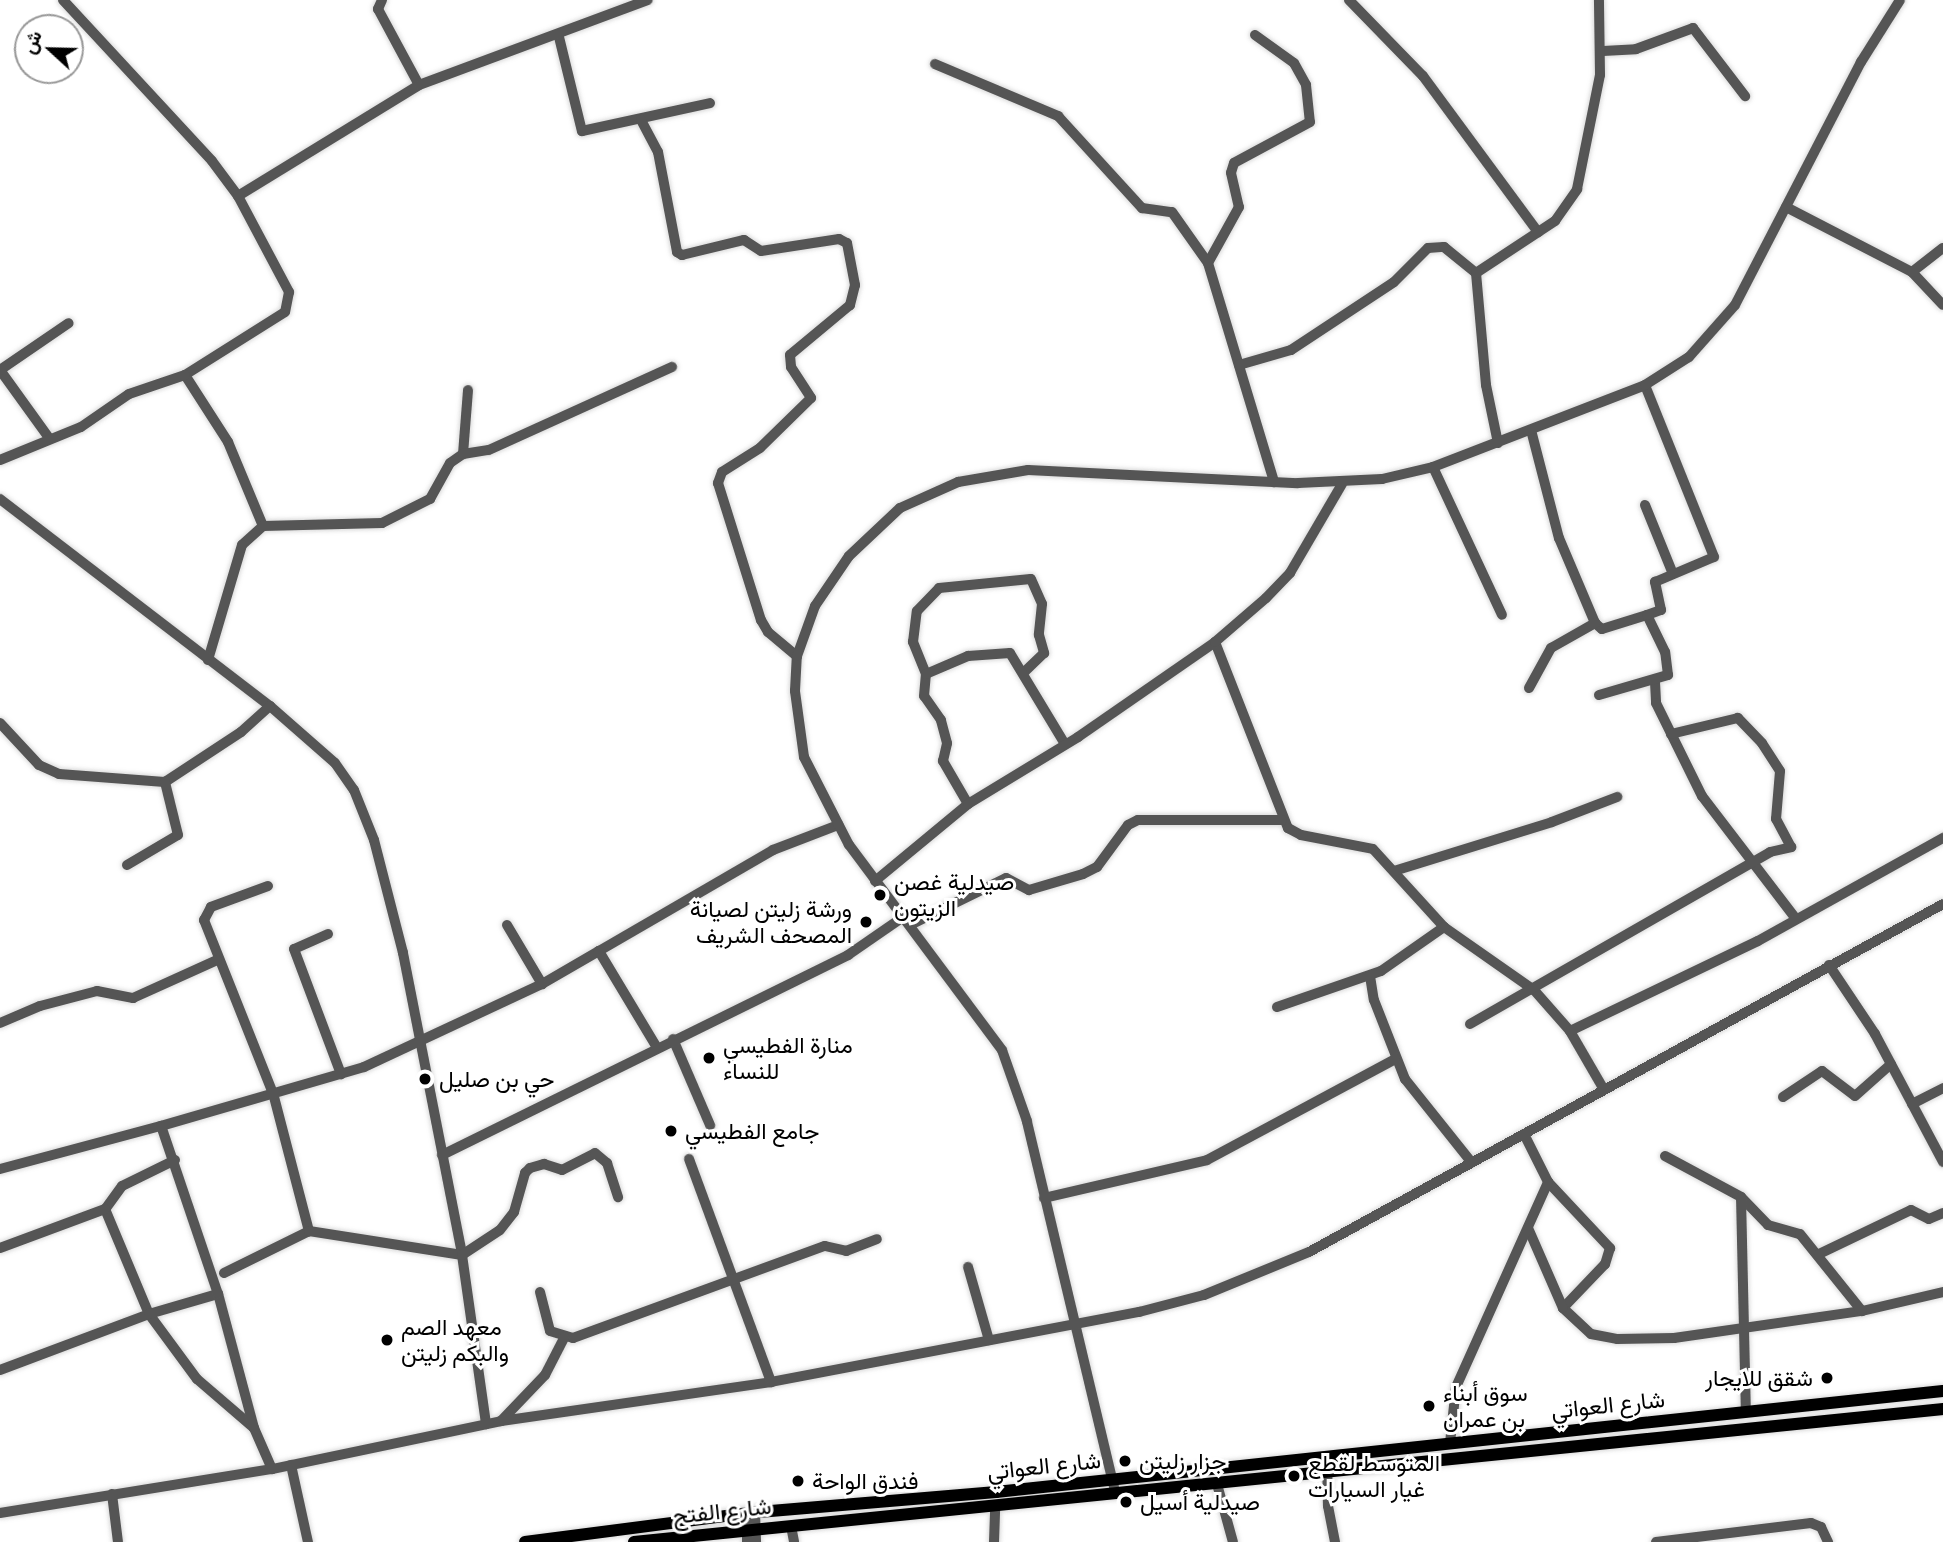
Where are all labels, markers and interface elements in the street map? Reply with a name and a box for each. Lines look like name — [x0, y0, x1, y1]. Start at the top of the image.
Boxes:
north arrow — [14, 14, 84, 84]
text: ش — [17, 27, 46, 57]
place label: صيدلية غصن الزيتون — [894, 868, 1014, 922]
marker: صيدلية غصن الزيتون — [872, 887, 888, 903]
place label: ورشة زليتن لصيانة المصحف الشريف — [690, 895, 852, 949]
marker: ورشة زليتن لصيانة المصحف الشريف — [858, 914, 874, 930]
place label: منارة الفطيسي للنساء — [723, 1031, 853, 1085]
marker: منارة الفطيسي للنساء — [701, 1050, 717, 1066]
place label: حي بن صليل — [439, 1065, 554, 1093]
marker: حي بن صليل — [417, 1071, 433, 1087]
place label: جامع الفطيسي — [685, 1117, 819, 1145]
marker: جامع الفطيسي — [663, 1123, 679, 1139]
place label: معهد الصم والبكم زليتن — [401, 1313, 509, 1367]
marker: معهد الصم والبكم زليتن — [379, 1332, 395, 1348]
place label: شقق للايجار — [1705, 1364, 1813, 1392]
marker: شقق للايجار — [1819, 1370, 1835, 1386]
place label: سوق أبناء بن عمران — [1443, 1379, 1528, 1433]
street label: شارع العواتي — [1550, 1385, 1666, 1425]
marker: سوق أبناء بن عمران — [1421, 1398, 1437, 1414]
street label: شارع العواتي — [986, 1446, 1102, 1486]
place label: جزار زليتن — [1139, 1447, 1226, 1475]
place label: المتوسط لقطع غيار السيارات — [1308, 1449, 1440, 1503]
marker: جزار زليتن — [1117, 1453, 1133, 1469]
place label: فندق الواحة — [812, 1467, 919, 1495]
marker: المتوسط لقطع غيار السيارات — [1286, 1468, 1302, 1484]
marker: فندق الواحة — [790, 1473, 806, 1489]
place label: صيدلية أسيل — [1140, 1488, 1260, 1516]
street label: شارع الفتح — [671, 1492, 773, 1530]
marker: صيدلية أسيل — [1118, 1494, 1134, 1510]

